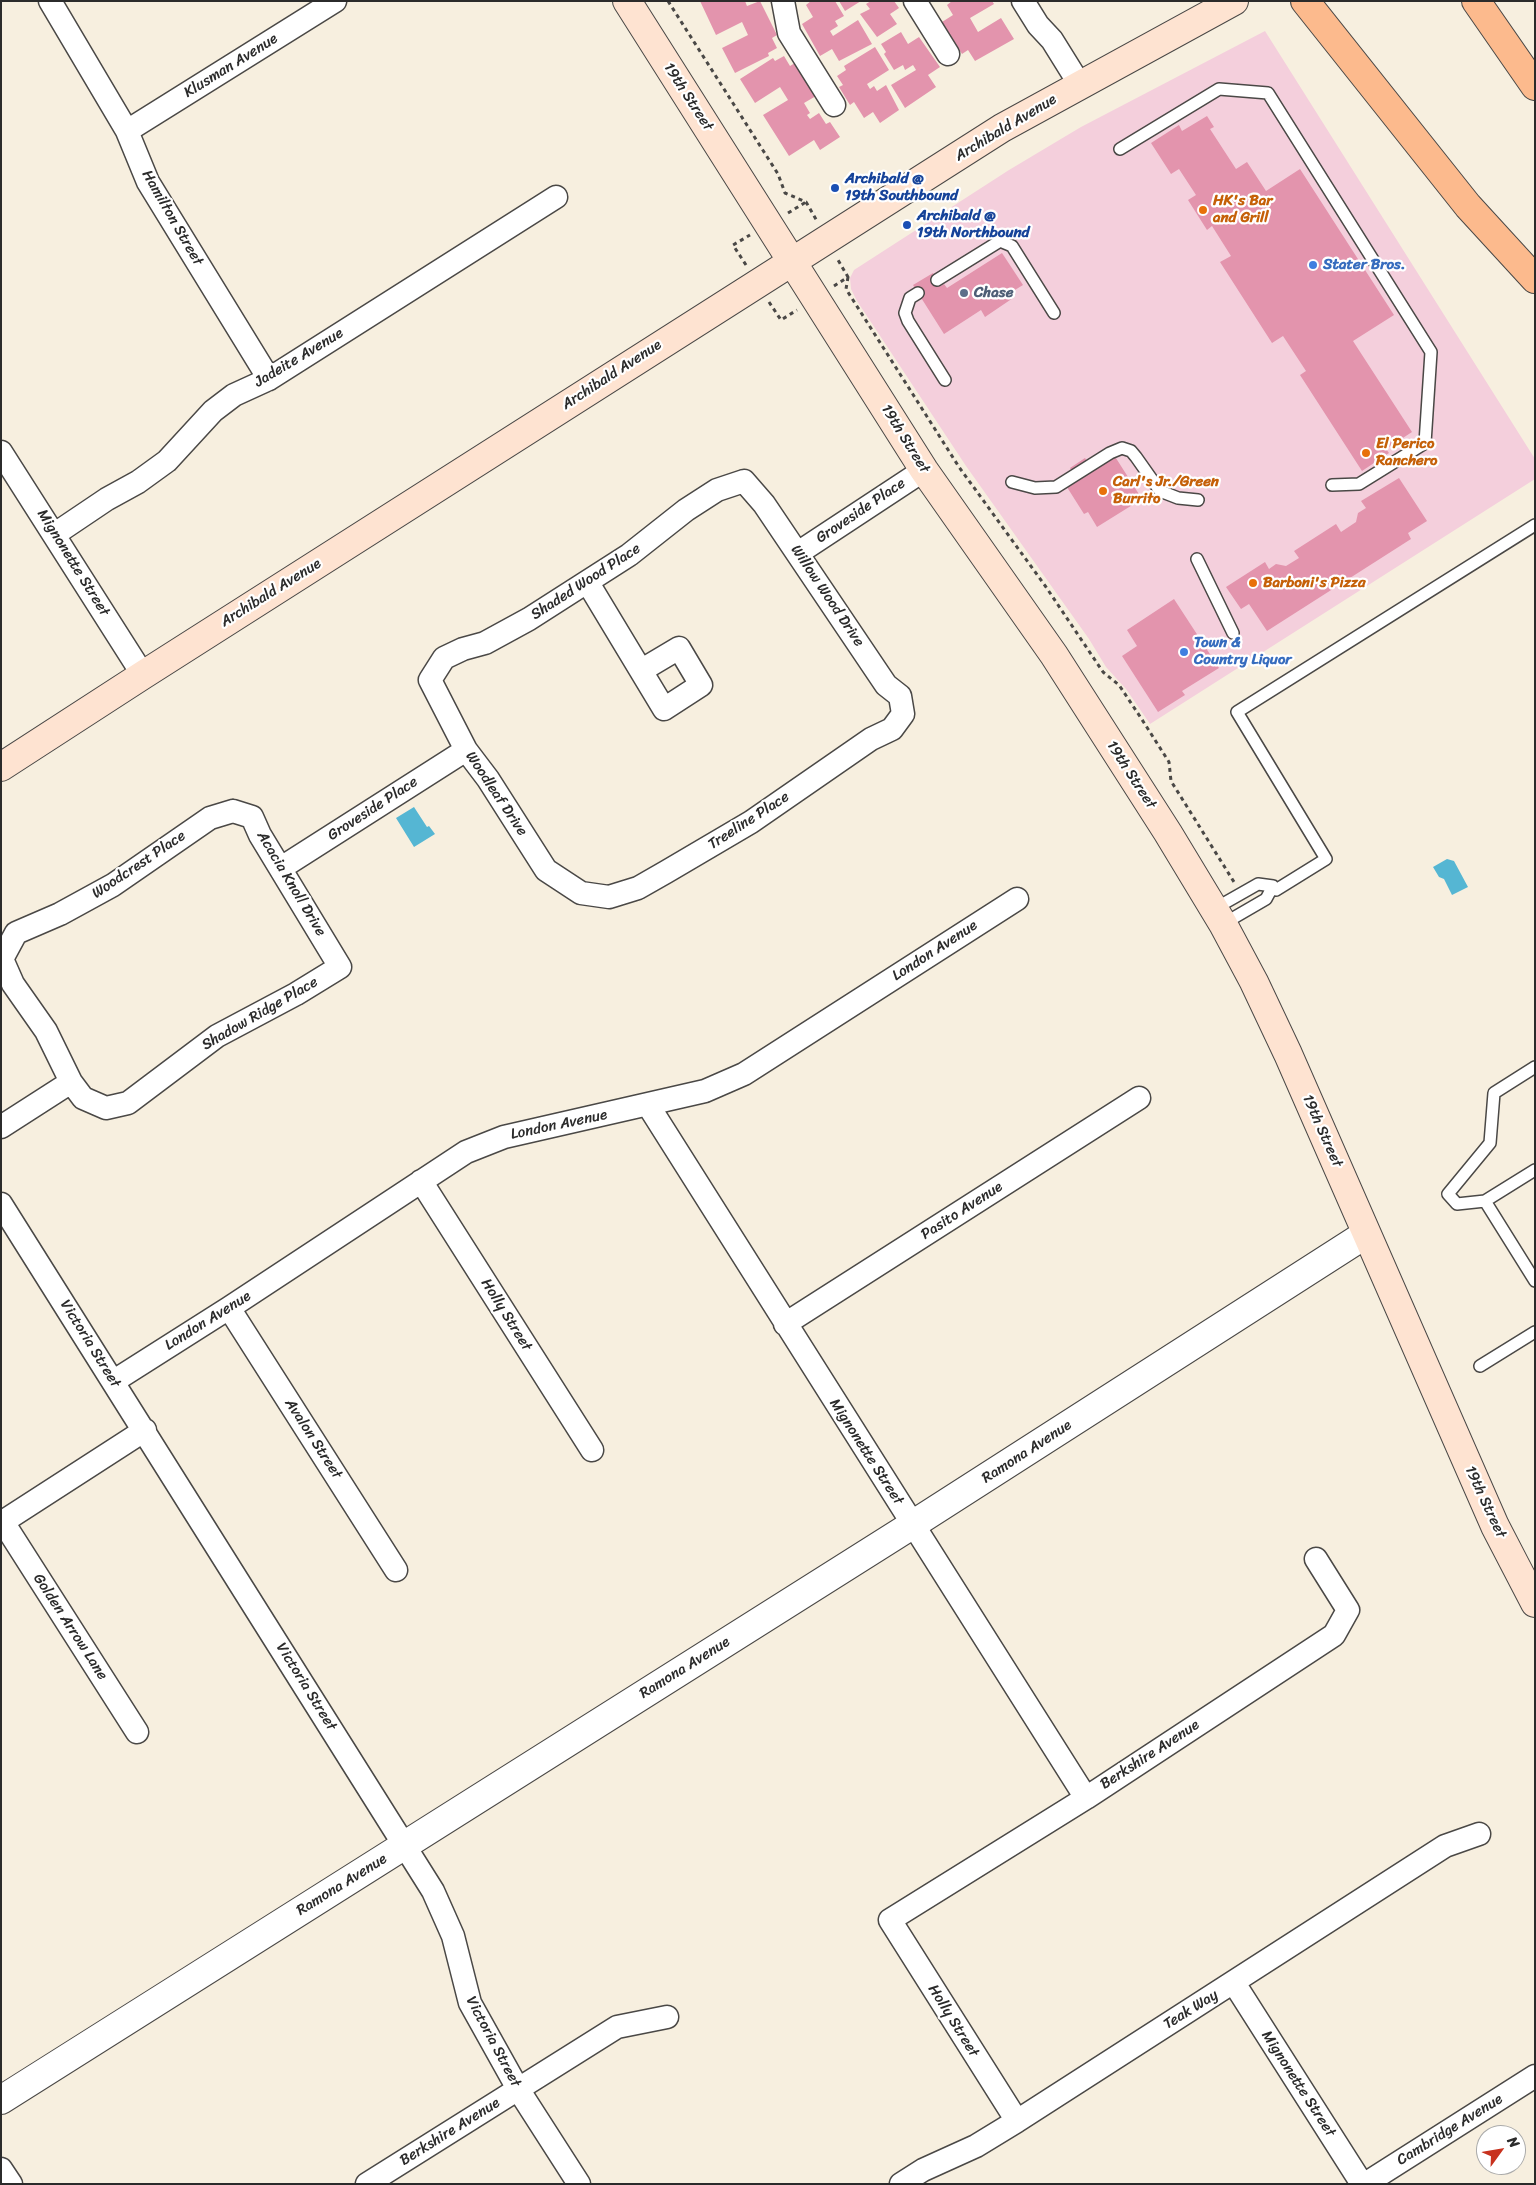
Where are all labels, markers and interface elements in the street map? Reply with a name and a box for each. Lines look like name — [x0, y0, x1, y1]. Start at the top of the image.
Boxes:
street label: Klusman Avenue — [181, 30, 281, 102]
street label: 19th Street — [659, 60, 717, 134]
street label: Archibald Avenue — [952, 91, 1060, 165]
street label: Hamilton Street — [137, 167, 207, 269]
place label: Archibald @ 19th Southbound — [845, 170, 958, 205]
marker: Archibald @ 19th Southbound — [829, 182, 841, 194]
place label: HK's Bar and Grill — [1213, 192, 1272, 227]
marker: HK's Bar and Grill — [1197, 204, 1209, 216]
place label: Archibald @ 19th Northbound — [917, 207, 1029, 242]
marker: Archibald @ 19th Northbound — [901, 219, 913, 231]
place label: Stater Bros. — [1323, 256, 1405, 274]
marker: Stater Bros. — [1307, 259, 1319, 271]
place label: Chase — [974, 284, 1013, 302]
marker: Chase — [958, 287, 970, 299]
street label: Jadeite Avenue — [251, 324, 347, 392]
street label: Archibald Avenue — [559, 336, 665, 414]
street label: 19th Street — [877, 401, 933, 477]
place label: El Perico Ranchero — [1376, 435, 1437, 470]
marker: El Perico Ranchero — [1360, 447, 1372, 459]
place label: Carl's Jr./Green Burrito — [1113, 473, 1219, 508]
street label: Groveside Place — [813, 475, 909, 547]
marker: Carl's Jr./Green Burrito — [1097, 485, 1109, 497]
street label: Mignonette Street — [33, 506, 113, 620]
street label: Shaded Wood Place — [528, 540, 644, 624]
street label: Willow Wood Drive — [786, 542, 868, 650]
street label: Archibald Avenue — [217, 555, 325, 631]
place label: Barboni's Pizza — [1263, 574, 1366, 592]
marker: Barboni's Pizza — [1247, 577, 1259, 589]
place label: Town & Country Liquor — [1194, 634, 1291, 669]
marker: Town & Country Liquor — [1178, 646, 1190, 658]
street label: 19th Street — [1102, 738, 1160, 812]
street label: Woodleaf Drive — [461, 748, 531, 840]
street label: Groveside Place — [325, 773, 421, 845]
street label: Treeline Place — [705, 788, 793, 854]
street label: Woodcrest Place — [89, 827, 189, 903]
street label: Acacia Knoll Drive — [253, 828, 329, 940]
street label: London Avenue — [889, 917, 981, 985]
street label: Shadow Ridge Place — [199, 973, 321, 1055]
street label: 19th Street — [1298, 1092, 1346, 1170]
street label: London Avenue — [509, 1106, 609, 1144]
street label: Pasito Avenue — [918, 1178, 1006, 1244]
street label: Holly Street — [477, 1275, 535, 1355]
street label: London Avenue — [162, 1287, 254, 1355]
street label: Victoria Street — [56, 1297, 124, 1391]
street label: Avalon Street — [280, 1396, 346, 1482]
street label: Mignonette Street — [825, 1396, 907, 1508]
street label: Ramona Avenue — [979, 1416, 1075, 1488]
street label: 19th Street — [1460, 1463, 1510, 1541]
street label: Golden Arrow Lane — [29, 1570, 111, 1684]
street label: Ramona Avenue — [636, 1633, 734, 1703]
street label: Victoria Street — [272, 1640, 340, 1734]
street label: Berkshire Avenue — [1097, 1716, 1203, 1794]
street label: Ramona Avenue — [293, 1850, 391, 1920]
street label: Holly Street — [924, 1981, 982, 2061]
street label: Teak Way — [1160, 1986, 1222, 2034]
street label: Victoria Street — [462, 1994, 524, 2090]
street label: Mignonette Street — [1257, 2028, 1339, 2140]
street label: Cambridge Avenue — [1394, 2090, 1506, 2170]
street label: Berkshire Avenue — [397, 2094, 503, 2170]
north arrow — [1476, 2125, 1526, 2175]
text: N — [1500, 2132, 1526, 2153]

